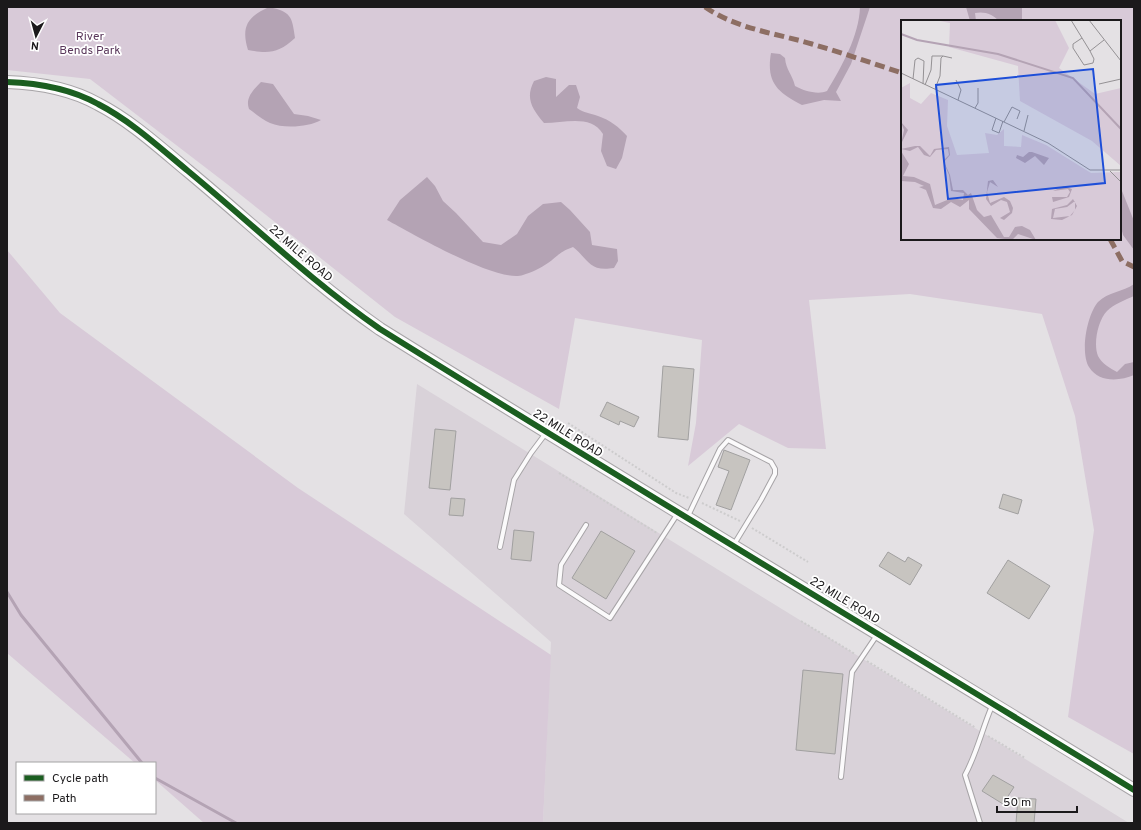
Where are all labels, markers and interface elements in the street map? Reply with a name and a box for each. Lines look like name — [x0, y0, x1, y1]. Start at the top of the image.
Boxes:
north arrow — [16, 16, 56, 56]
inset map — [901, 20, 1121, 240]
park label: River Bends Park — [59, 29, 121, 59]
text: N — [30, 38, 40, 52]
street label: 22 MILE ROAD — [265, 222, 336, 286]
street label: 22 MILE ROAD — [530, 406, 605, 462]
street label: 22 MILE ROAD — [806, 574, 883, 628]
legend — [16, 762, 156, 814]
text: Cycle path — [52, 771, 109, 787]
scale bar — [997, 788, 1077, 814]
text: Path — [52, 791, 77, 807]
text: 50 m — [1003, 795, 1031, 811]

